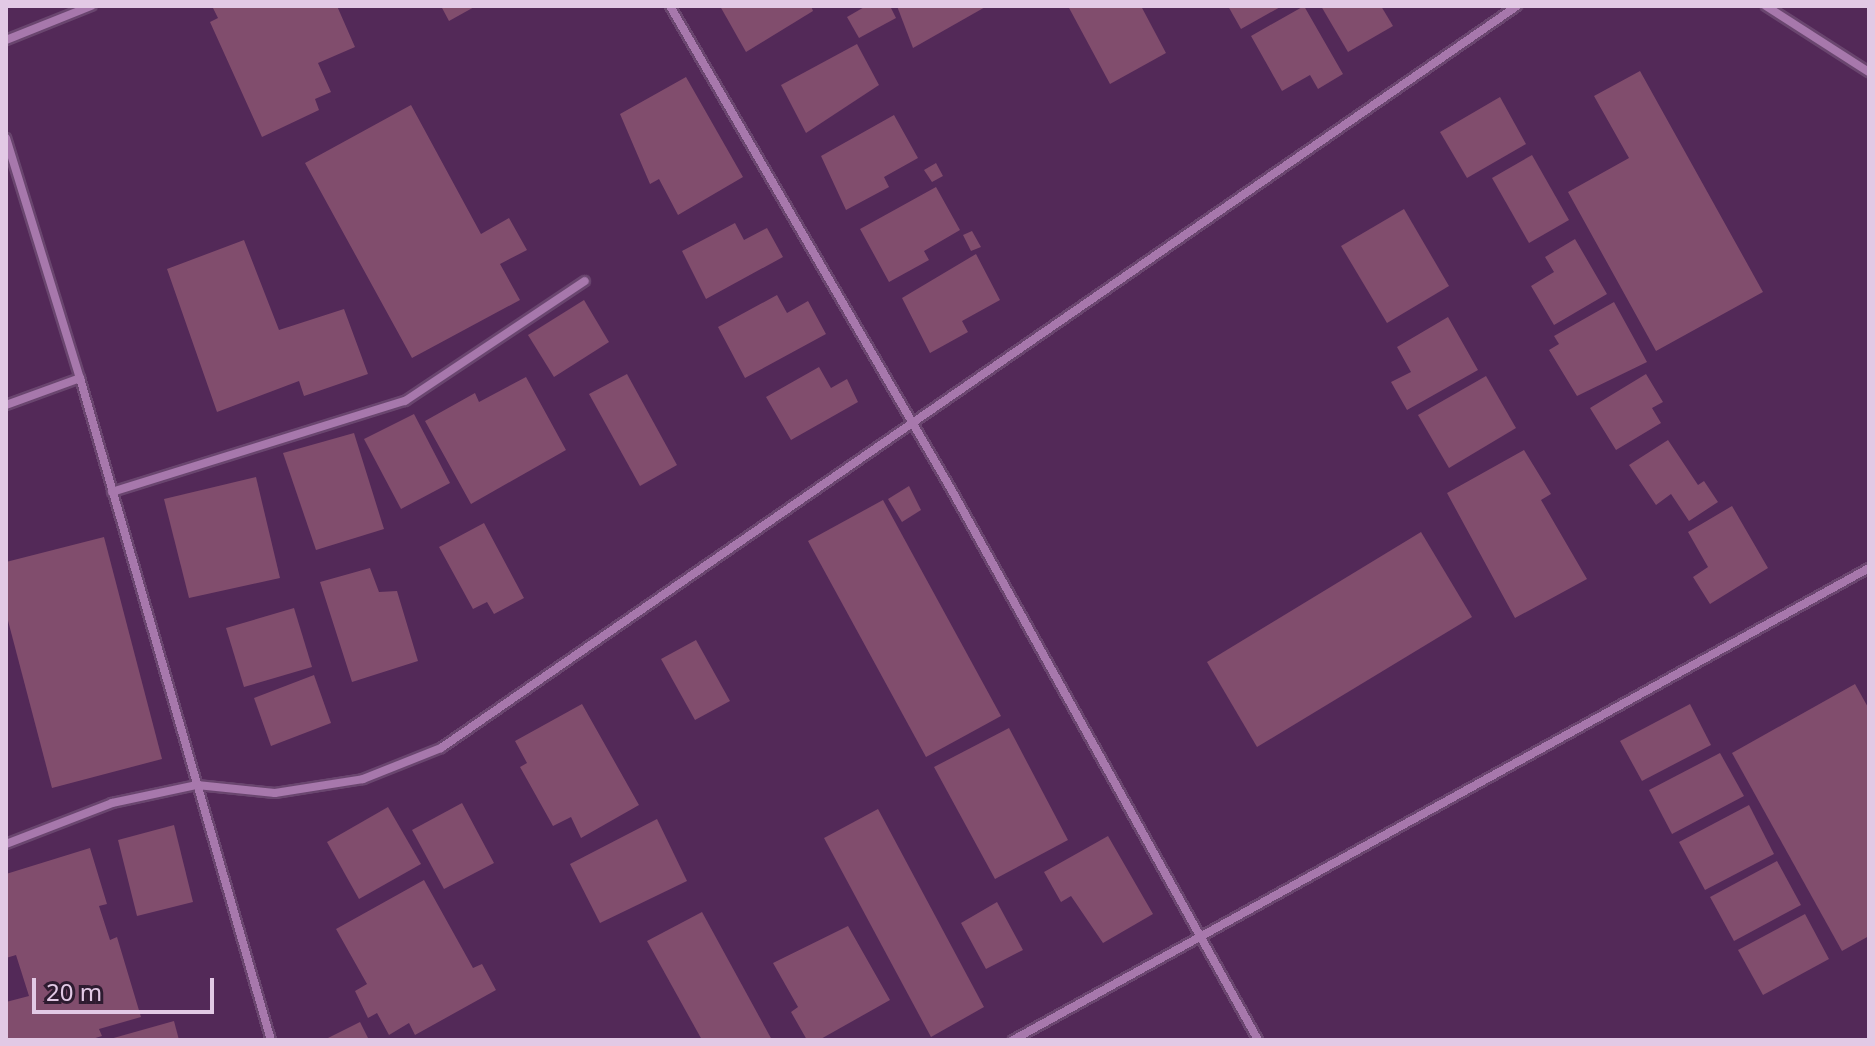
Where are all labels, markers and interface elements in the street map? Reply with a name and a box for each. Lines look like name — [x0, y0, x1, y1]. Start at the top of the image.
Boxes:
scale bar — [36, 962, 218, 1012]
text: 20 m — [46, 975, 102, 1008]

